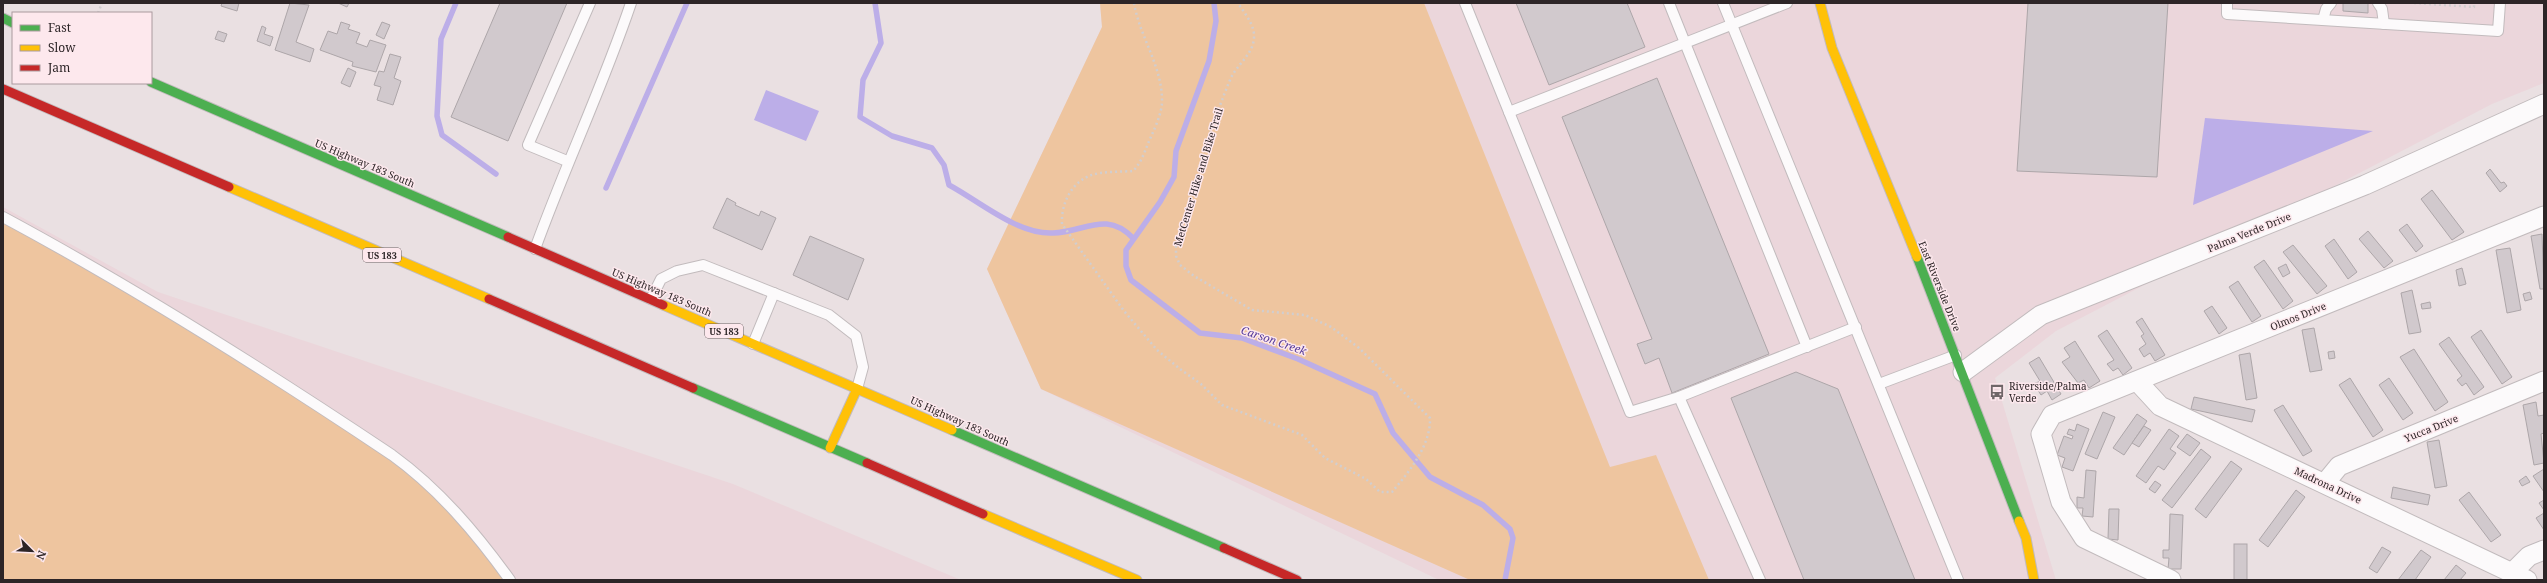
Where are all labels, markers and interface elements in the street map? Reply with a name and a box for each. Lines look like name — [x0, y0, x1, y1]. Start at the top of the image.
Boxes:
legend — [12, 12, 152, 84]
text: Fast — [48, 19, 71, 36]
text: Slow — [48, 39, 76, 56]
text: Jam — [47, 59, 70, 76]
street label: MetCenter Hike and Bike Trail — [1170, 106, 1226, 248]
street label: US Highway 183 South — [313, 136, 418, 191]
street label: Palma Verde Drive — [2205, 209, 2293, 255]
street label: East Riverside Drive — [1915, 239, 1965, 333]
road number: US 183 — [363, 248, 401, 262]
street label: US Highway 183 South — [610, 265, 715, 320]
street label: Olmos Drive — [2268, 298, 2328, 334]
water label: Carson Creek — [1239, 322, 1309, 358]
road number: US 183 — [705, 324, 743, 338]
place label: Riverside/Palma Verde — [2009, 379, 2087, 405]
bus stop icon: Riverside/Palma Verde — [1988, 383, 2006, 401]
street label: US Highway 183 South — [908, 393, 1012, 449]
street label: Yucca Drive — [2401, 411, 2460, 446]
street label: Madrona Drive — [2292, 463, 2364, 507]
north arrow — [12, 531, 52, 571]
text: N — [33, 548, 50, 563]

